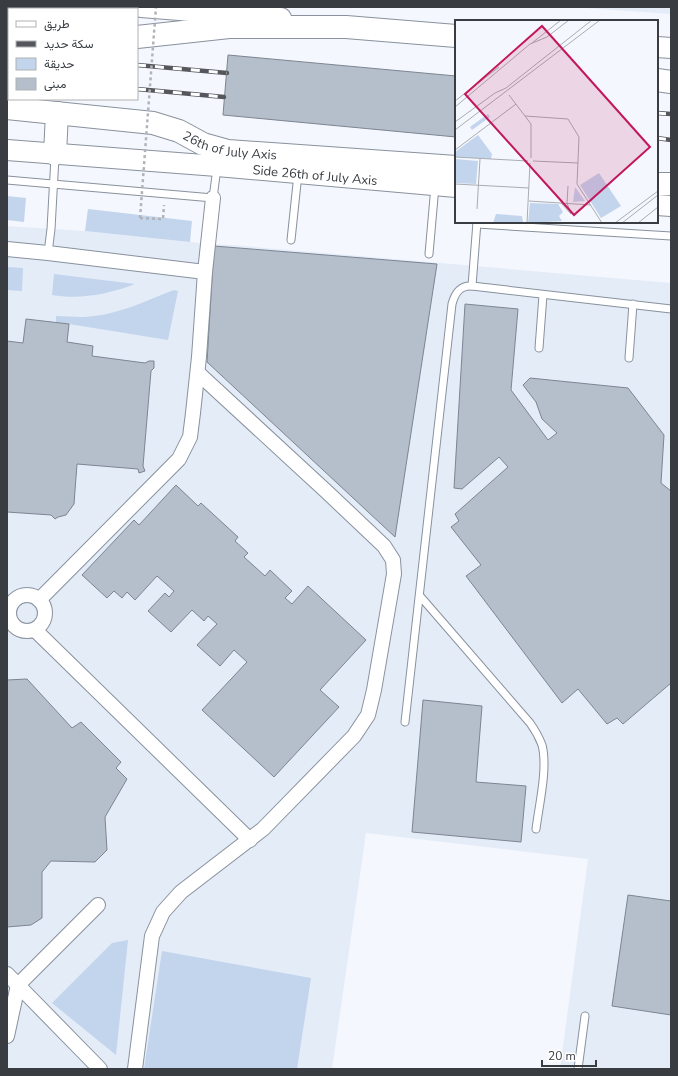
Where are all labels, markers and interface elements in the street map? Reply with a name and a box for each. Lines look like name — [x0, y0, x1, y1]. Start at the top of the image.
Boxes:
legend — [8, 8, 138, 100]
text: طريق — [44, 16, 70, 32]
inset map — [455, 20, 658, 223]
text: سكة حديد — [44, 36, 93, 52]
text: حديقة — [44, 56, 74, 72]
text: مبنى — [44, 76, 66, 92]
street label: 26th of July Axis — [179, 127, 277, 164]
street label: Side 26th of July Axis — [252, 161, 378, 190]
scale bar — [542, 1042, 596, 1068]
text: 20 m — [548, 1048, 576, 1064]

